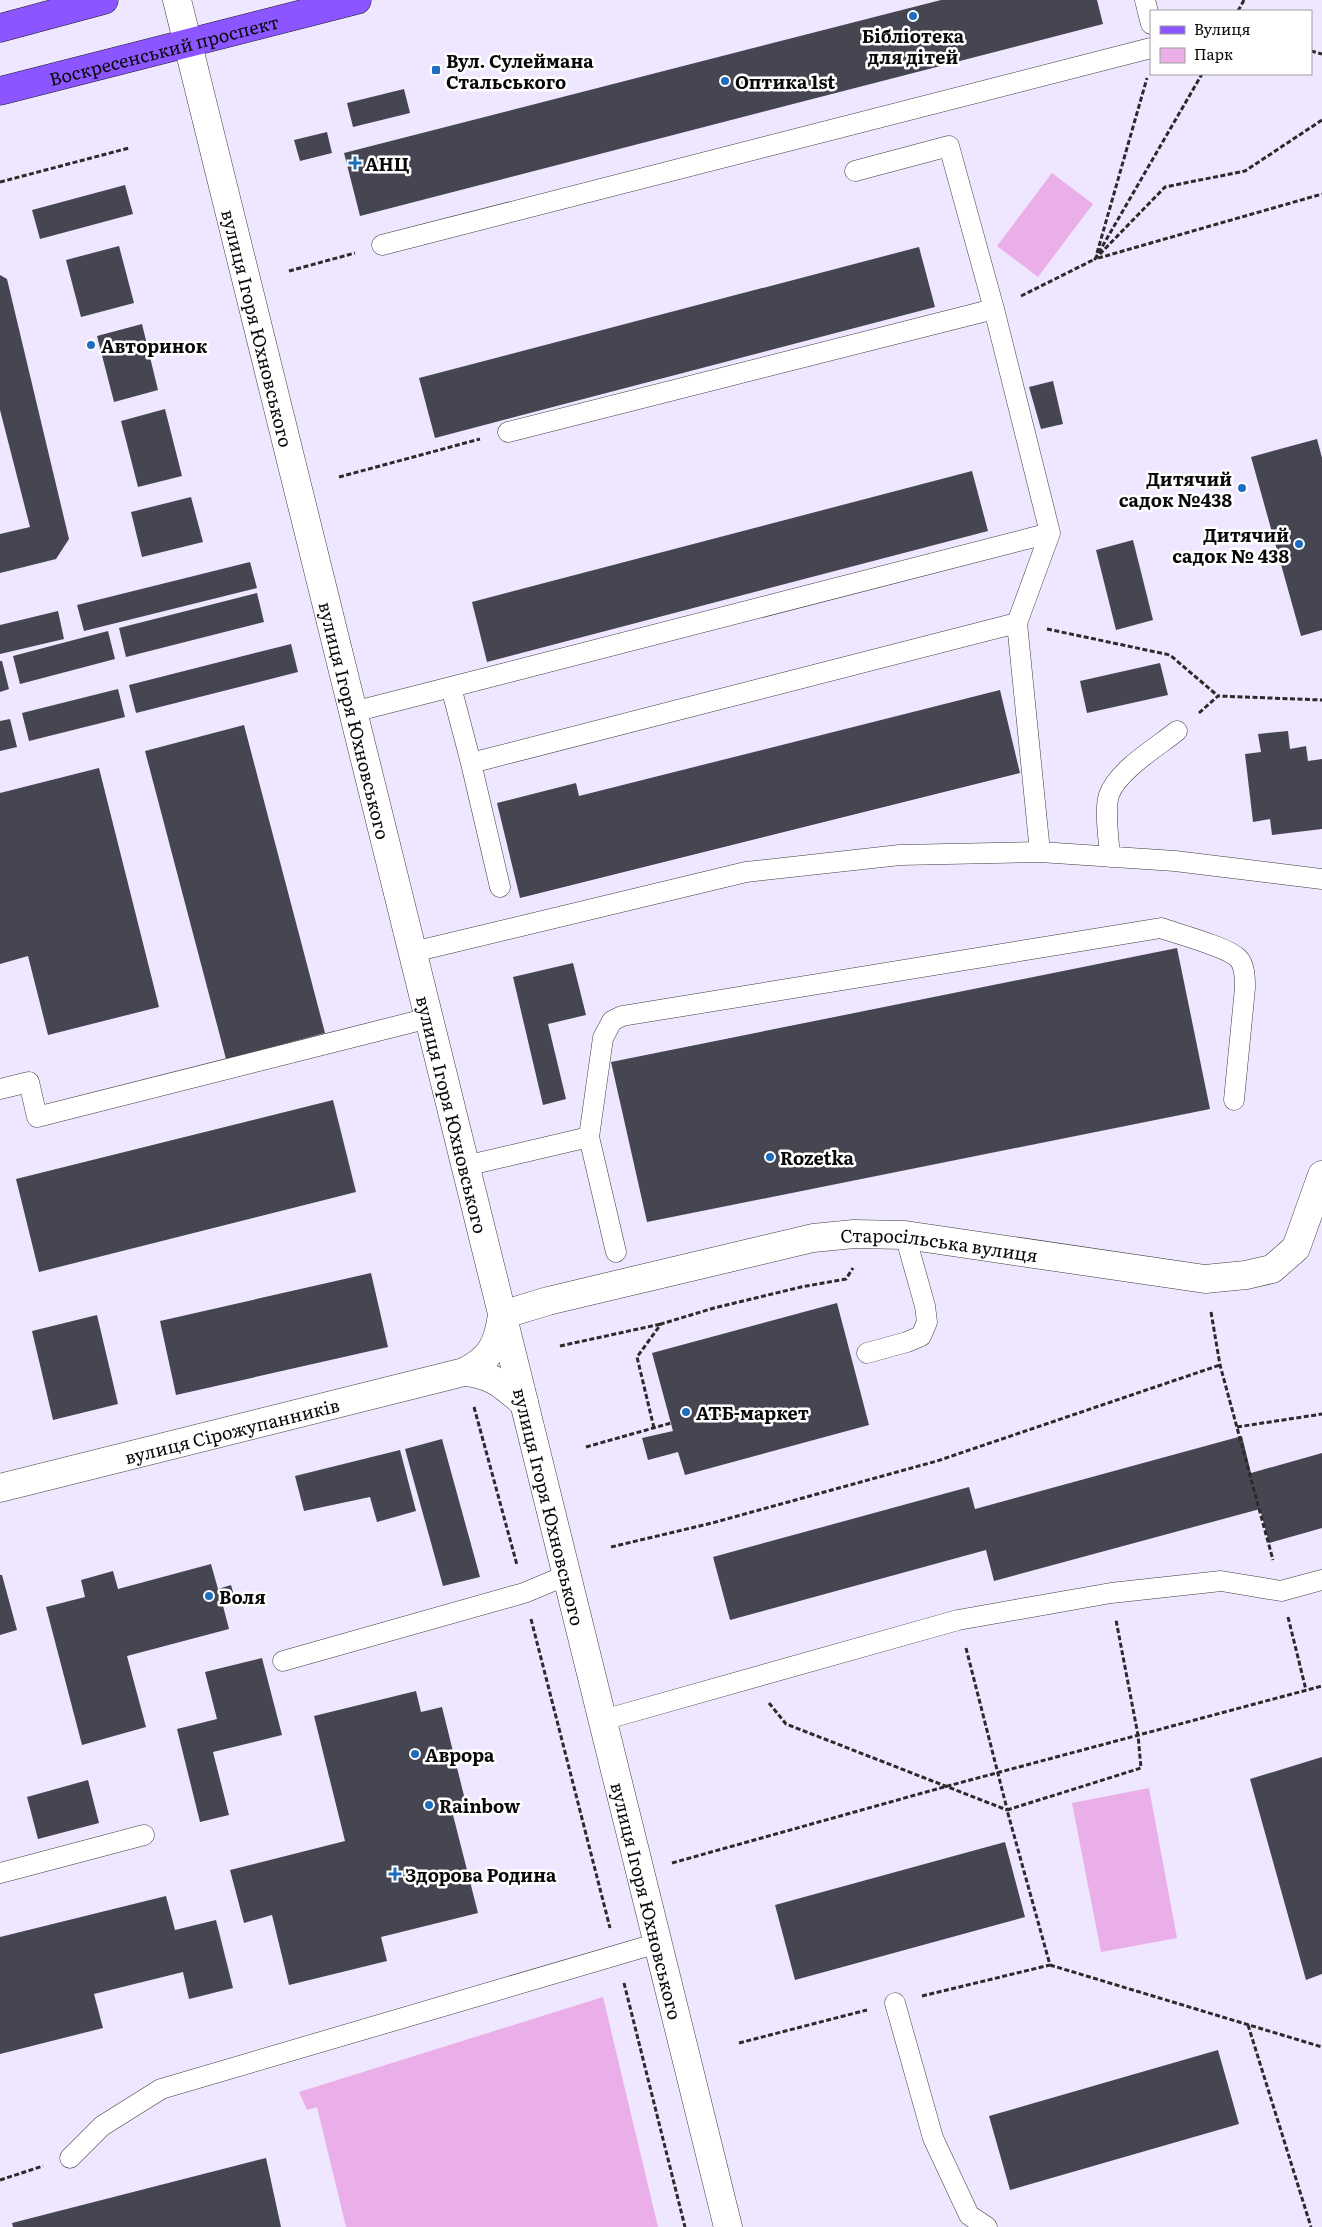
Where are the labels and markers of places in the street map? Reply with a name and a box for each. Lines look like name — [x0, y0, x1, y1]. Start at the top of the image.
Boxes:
marker: Бібліотека для дітей — [907, 10, 919, 22]
place label: Бібліотека для дітей — [862, 22, 965, 70]
place label: Вул. Сулеймана Стальського — [446, 47, 594, 95]
marker: Вул. Сулеймана Стальського — [430, 64, 442, 76]
place label: Оптика 1st — [735, 68, 835, 95]
marker: Оптика 1st — [719, 75, 731, 87]
place label: АНЦ — [365, 150, 410, 177]
marker: АНЦ — [349, 157, 361, 169]
place label: Авторинок — [101, 332, 208, 359]
marker: Авторинок — [85, 339, 97, 351]
place label: Дитячий садок №438 — [1119, 465, 1232, 513]
marker: Дитячий садок №438 — [1236, 482, 1248, 494]
place label: Дитячий садок № 438 — [1172, 521, 1289, 569]
marker: Дитячий садок № 438 — [1293, 538, 1305, 550]
place label: Rozetka — [780, 1144, 855, 1171]
marker: Rozetka — [764, 1151, 776, 1163]
place label: АТБ-маркет — [696, 1399, 809, 1426]
marker: АТБ-маркет — [680, 1406, 692, 1418]
place label: Воля — [219, 1583, 266, 1610]
marker: Воля — [203, 1590, 215, 1602]
place label: Аврора — [425, 1741, 495, 1768]
marker: Аврора — [409, 1748, 421, 1760]
place label: Rainbow — [439, 1792, 521, 1819]
marker: Rainbow — [423, 1799, 435, 1811]
place label: Здорова Родина — [405, 1861, 557, 1888]
marker: Здорова Родина — [389, 1868, 401, 1880]

